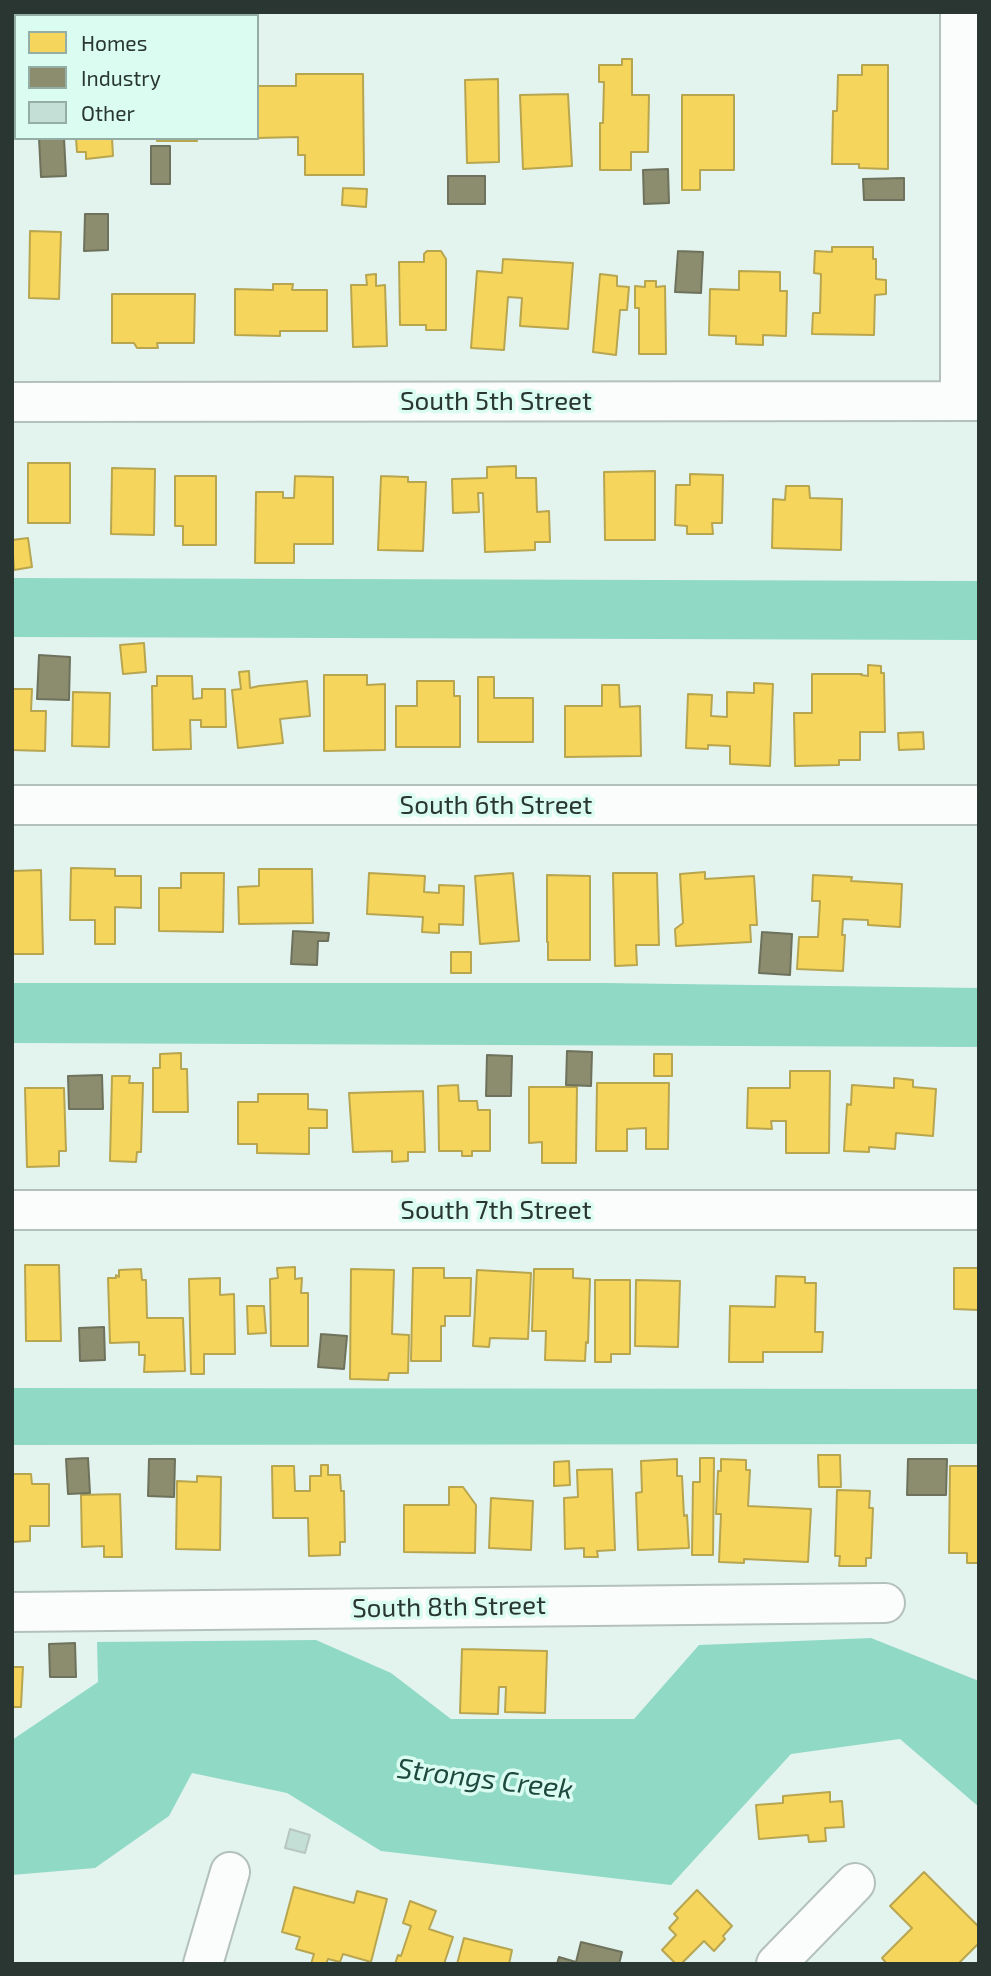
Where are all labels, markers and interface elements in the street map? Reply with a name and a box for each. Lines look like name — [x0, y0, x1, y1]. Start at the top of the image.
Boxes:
legend — [14, 14, 259, 140]
text: Homes — [81, 30, 147, 55]
text: Industry — [81, 65, 161, 90]
text: Other — [81, 100, 135, 125]
street label: South 5th Street — [400, 385, 592, 417]
street label: South 6th Street — [400, 789, 592, 821]
street label: South 7th Street — [400, 1194, 592, 1226]
street label: South 8th Street — [352, 1590, 546, 1624]
water label: Strongs Creek — [395, 1752, 575, 1806]

